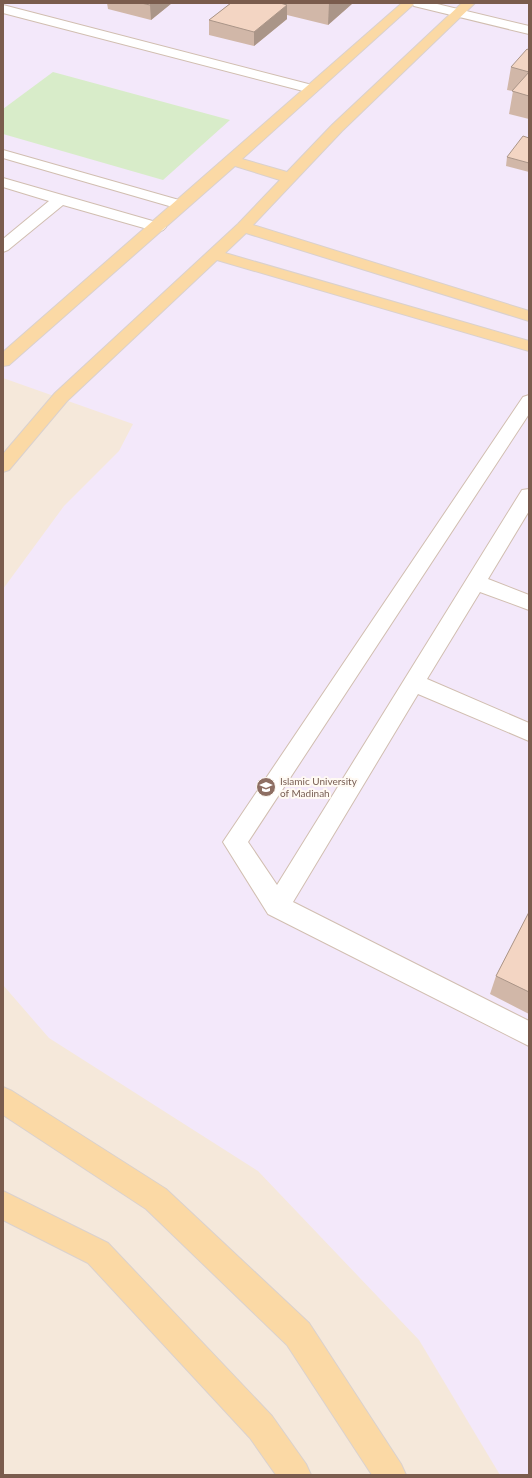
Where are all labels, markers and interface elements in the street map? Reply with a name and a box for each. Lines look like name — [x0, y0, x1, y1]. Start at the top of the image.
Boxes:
place label: Islamic University of Madinah — [280, 775, 358, 799]
school or university icon: Islamic University of Madinah — [255, 776, 277, 798]

